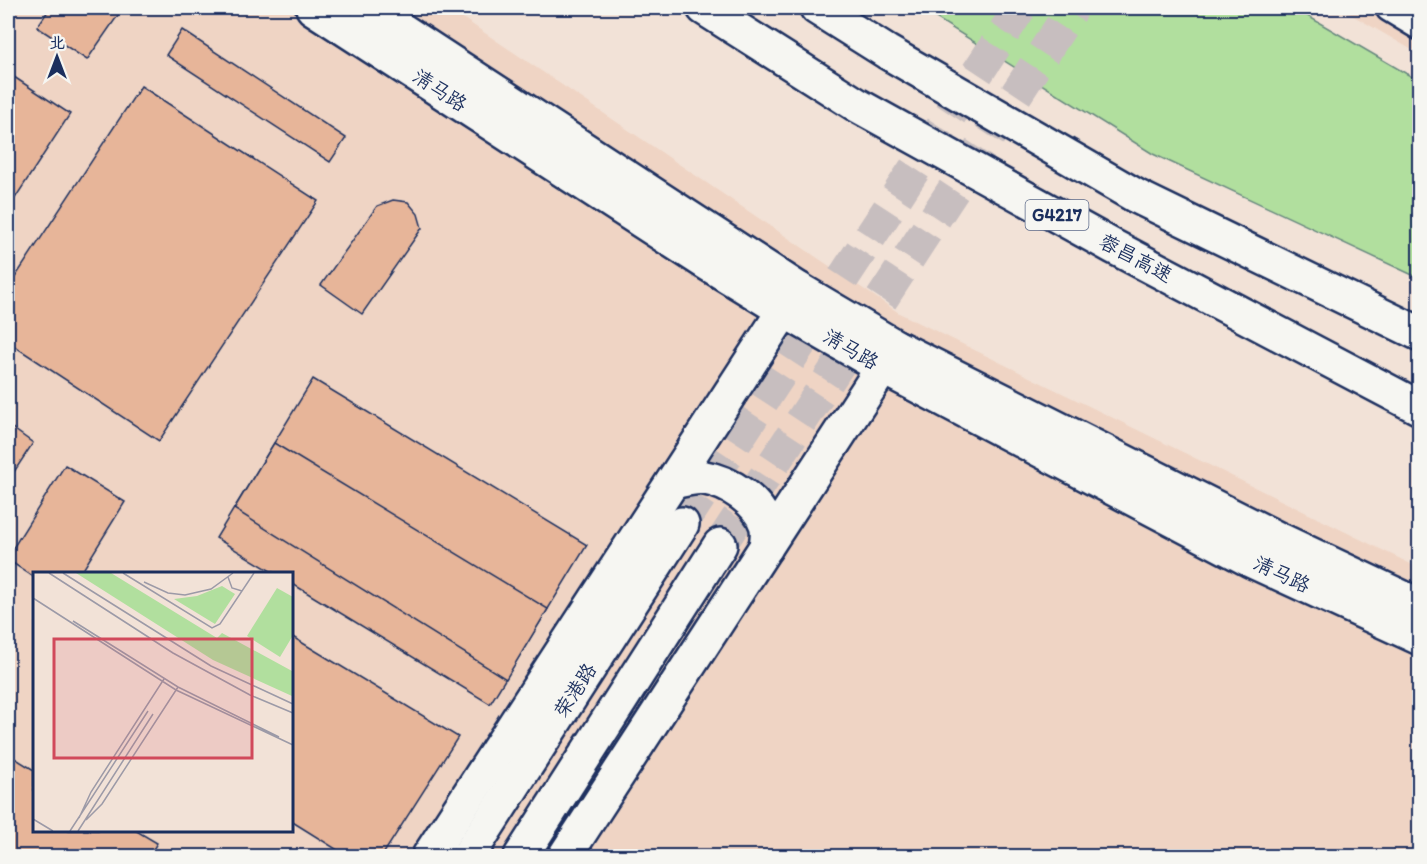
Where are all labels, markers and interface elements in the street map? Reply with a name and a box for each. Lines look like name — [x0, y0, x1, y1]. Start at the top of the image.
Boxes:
north arrow — [27, 27, 87, 87]
text: 北 — [49, 33, 65, 52]
street label: 清马路 — [408, 64, 473, 117]
road number: G4217 — [1026, 200, 1088, 230]
street label: 蓉昌高速 — [1095, 229, 1177, 287]
street label: 清马路 — [819, 324, 884, 375]
street label: 清马路 — [1250, 550, 1315, 598]
inset map — [33, 572, 292, 831]
street label: 荣港路 — [549, 657, 602, 722]

